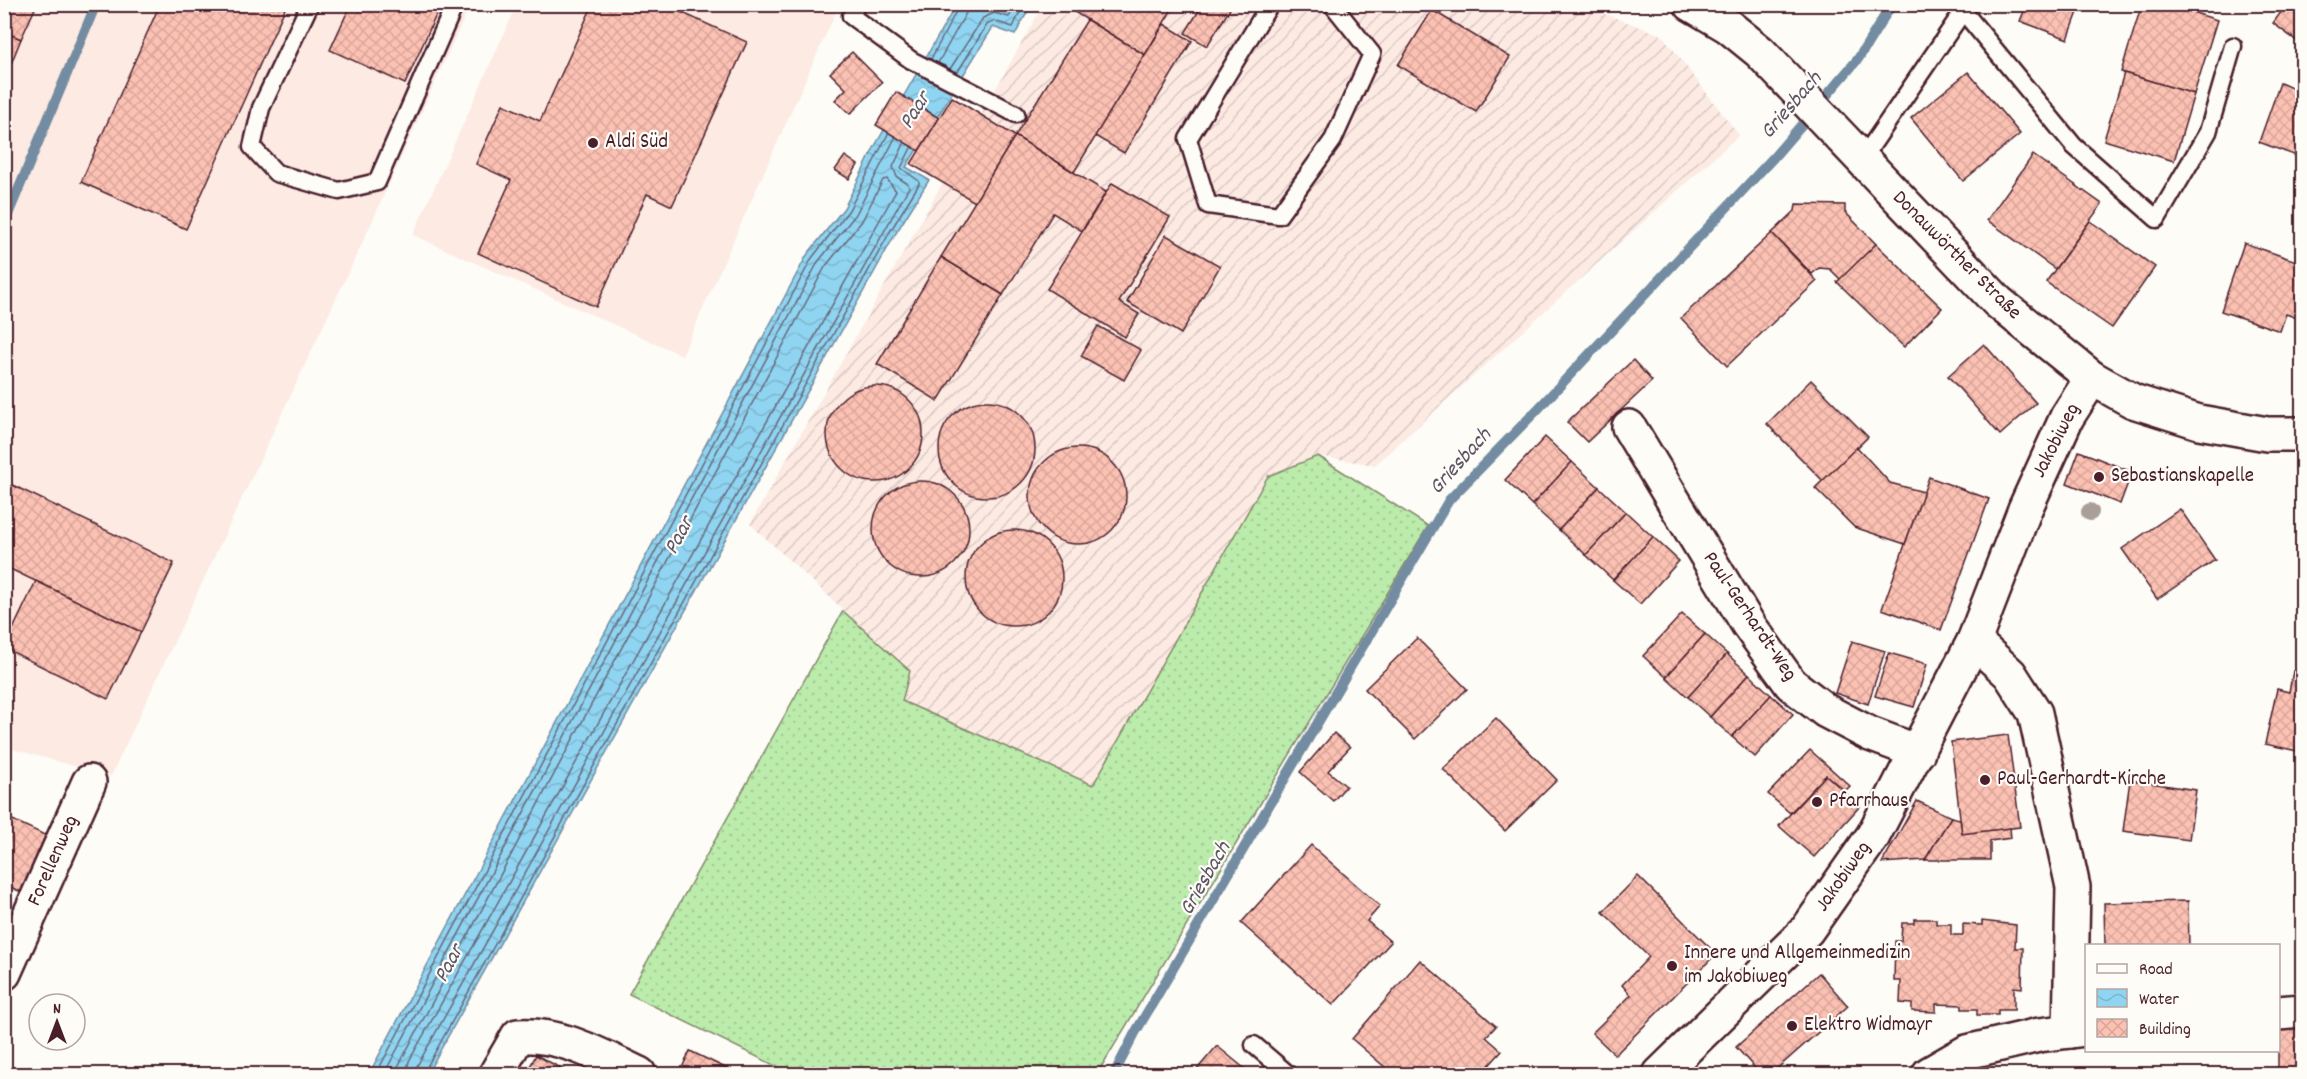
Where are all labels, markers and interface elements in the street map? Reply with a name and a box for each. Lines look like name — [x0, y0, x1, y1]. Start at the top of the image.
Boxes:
water label: Griesbach — [1754, 65, 1831, 147]
water label: Paar — [893, 84, 941, 136]
place label: Aldi Süd — [605, 128, 668, 158]
marker: Aldi Süd — [586, 136, 600, 150]
street label: Donauwörther Straße — [1884, 184, 2028, 328]
street label: Jakobiweg — [2025, 398, 2089, 484]
water label: Griesbach — [1422, 421, 1500, 502]
place label: Sebastianskapelle — [2111, 462, 2254, 492]
marker: Sebastianskapelle — [2092, 470, 2106, 484]
water label: Paar — [657, 509, 704, 560]
street label: Paul-Gerhardt-Weg — [1694, 546, 1804, 688]
place label: Paul-Gerhardt-Kirche — [1997, 765, 2166, 795]
marker: Paul-Gerhardt-Kirche — [1978, 773, 1992, 787]
place label: Pfarrhaus — [1829, 787, 1909, 817]
marker: Pfarrhaus — [1810, 795, 1824, 809]
street label: Forellenweg — [21, 811, 87, 911]
water label: Griesbach — [1172, 835, 1240, 922]
street label: Jakobiweg — [1809, 835, 1879, 919]
water label: Paar — [427, 937, 474, 988]
place label: Innere und Allgemeinmedizin im Jakobiweg — [1684, 939, 1910, 993]
legend — [2085, 944, 2280, 1052]
text: Road — [2139, 958, 2173, 983]
marker: Innere und Allgemeinmedizin im Jakobiweg — [1665, 959, 1679, 973]
text: Water — [2139, 988, 2179, 1013]
north arrow — [27, 992, 87, 1052]
text: N — [53, 998, 61, 1021]
place label: Elektro Widmayr — [1804, 1011, 1933, 1041]
text: Building — [2139, 1018, 2191, 1043]
marker: Elektro Widmayr — [1785, 1019, 1799, 1033]

